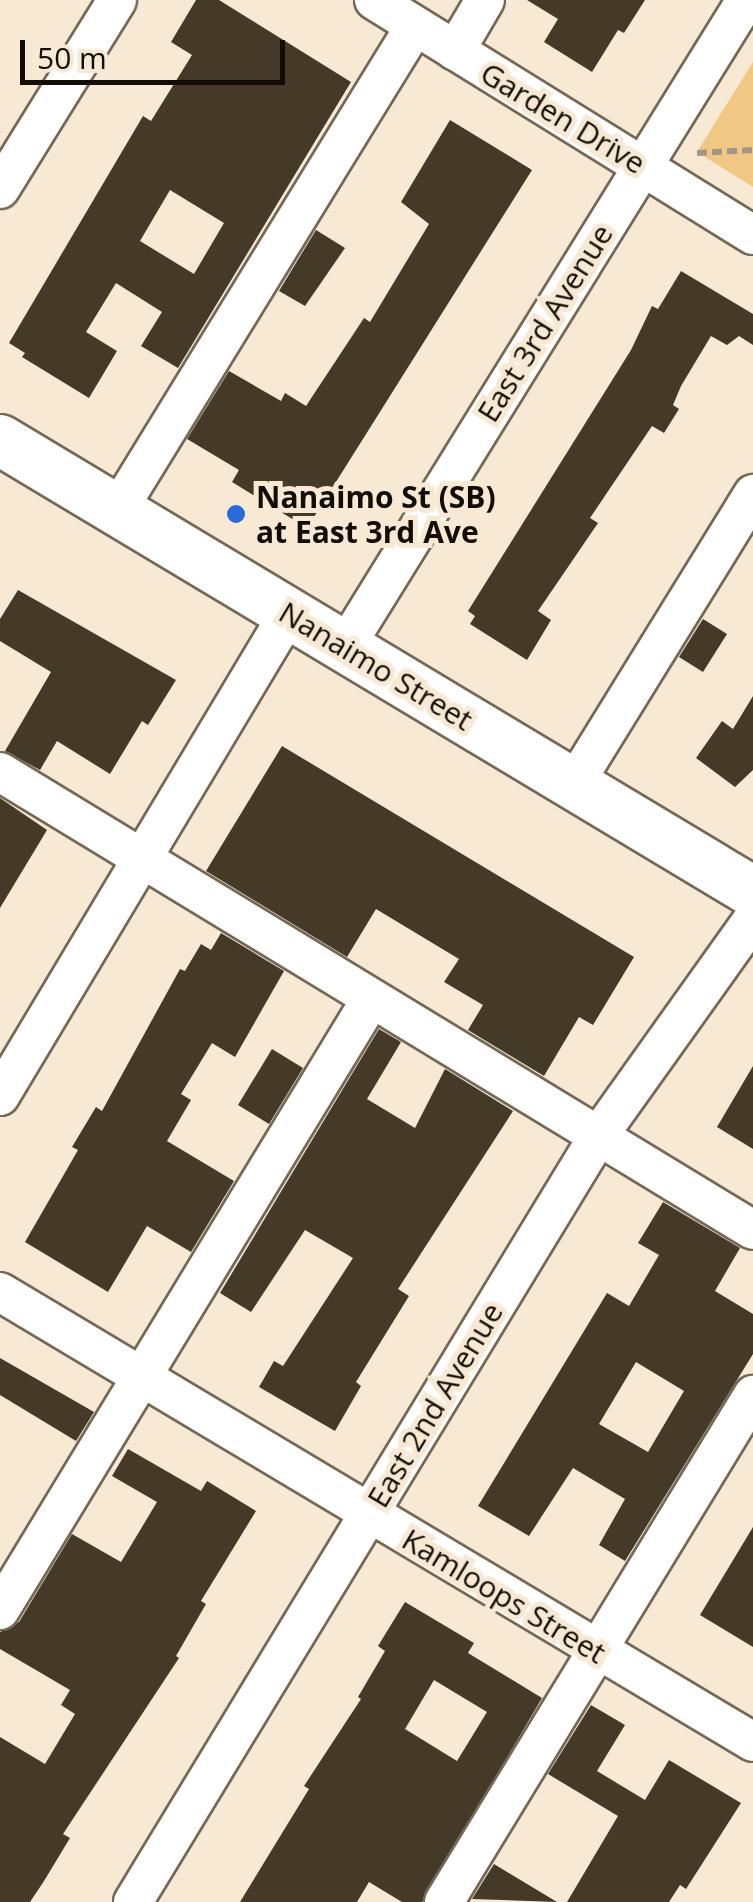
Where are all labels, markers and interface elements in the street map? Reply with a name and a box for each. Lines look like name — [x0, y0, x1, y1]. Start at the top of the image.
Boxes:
scale bar — [25, 20, 290, 82]
text: 50 m — [37, 37, 107, 78]
street label: Garden Drive — [474, 55, 652, 181]
street label: East 3rd Avenue — [470, 218, 620, 428]
place label: Nanaimo St (SB) at East 3rd Ave — [256, 479, 496, 550]
marker: Nanaimo St (SB) at East 3rd Ave — [225, 503, 247, 525]
street label: Nanaimo Street — [273, 594, 479, 738]
street label: East 2nd Avenue — [360, 1296, 510, 1514]
street label: Kamloops Street — [396, 1521, 612, 1671]

